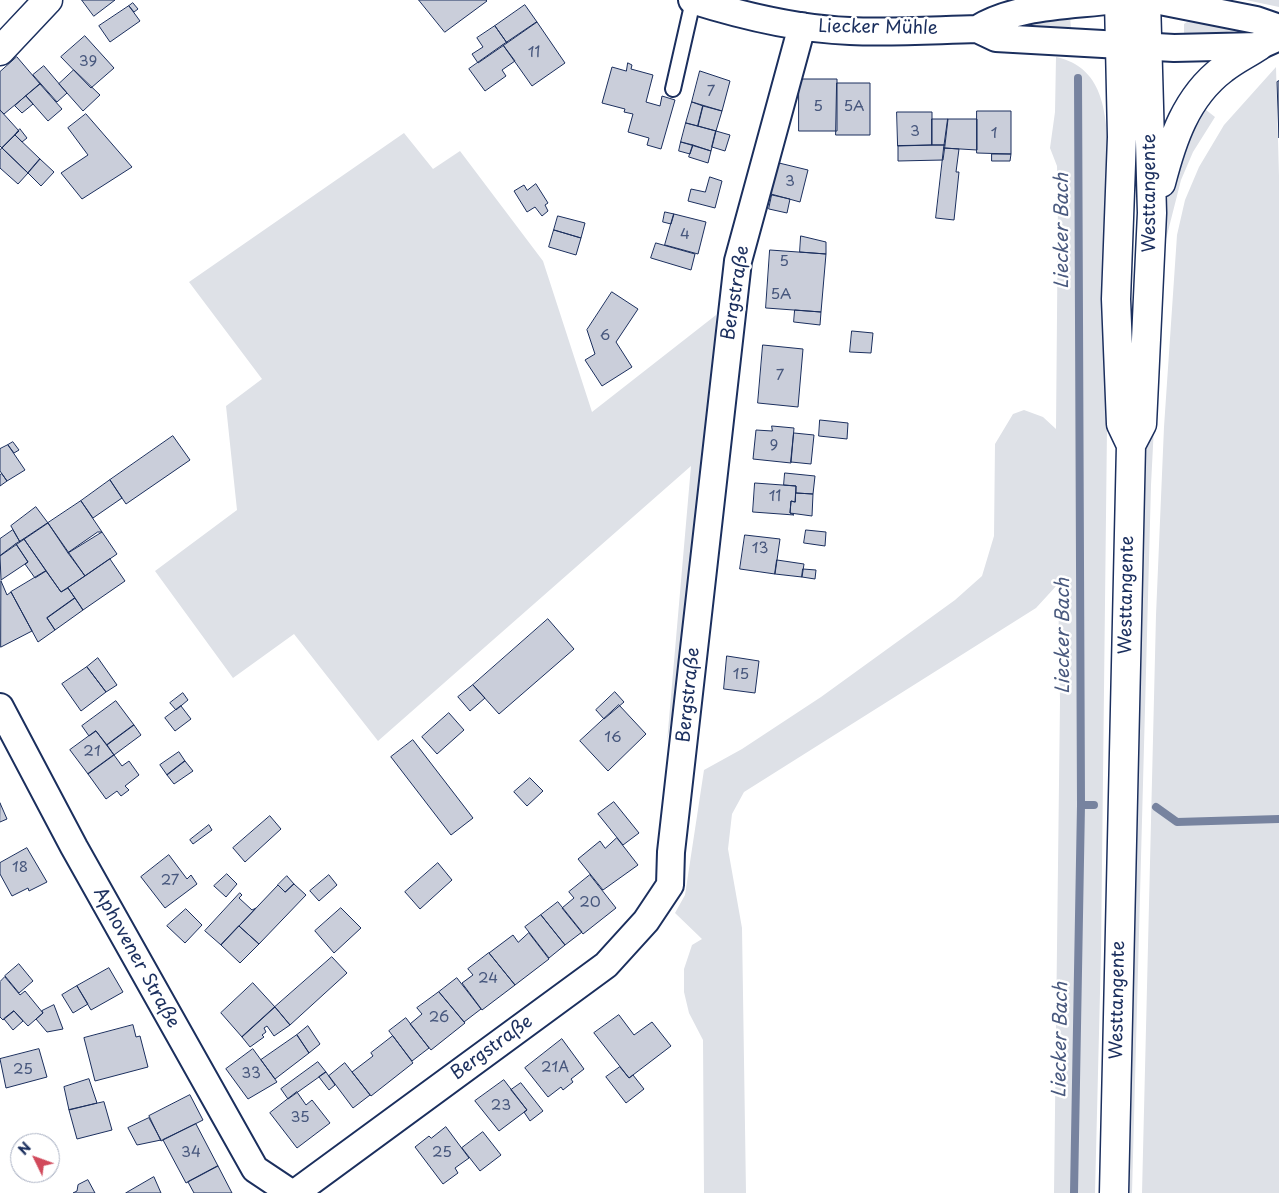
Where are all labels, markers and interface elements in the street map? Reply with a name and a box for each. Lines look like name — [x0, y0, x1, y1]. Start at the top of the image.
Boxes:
street label: Liecker Mühle — [818, 16, 938, 40]
house number: 11 — [528, 44, 540, 62]
house number: 39 — [79, 53, 97, 71]
house number: 7 — [707, 83, 715, 101]
house number: 5 — [813, 98, 823, 116]
house number: 5A — [843, 98, 865, 116]
house number: 3 — [910, 123, 920, 141]
house number: 1 — [991, 125, 997, 143]
street label: Westtangente — [1139, 134, 1161, 252]
house number: 3 — [785, 173, 795, 191]
water label: Liecker Bach — [1052, 173, 1074, 289]
house number: 4 — [680, 226, 690, 244]
street label: Bergstraße — [718, 244, 754, 342]
house number: 5 — [779, 253, 789, 271]
house number: 5A — [770, 286, 792, 304]
house number: 6 — [600, 327, 610, 345]
house number: 7 — [776, 367, 784, 385]
house number: 9 — [770, 437, 778, 455]
house number: 11 — [769, 488, 781, 506]
street label: Westtangente — [1115, 535, 1139, 655]
house number: 13 — [752, 540, 768, 558]
water label: Liecker Bach — [1053, 578, 1075, 694]
street label: Bergstraße — [673, 646, 705, 744]
house number: 15 — [733, 666, 749, 684]
house number: 16 — [604, 729, 622, 747]
house number: 21 — [83, 743, 101, 761]
house number: 18 — [12, 859, 28, 877]
house number: 27 — [161, 872, 179, 890]
street label: Aphovener Straße — [88, 884, 184, 1032]
house number: 20 — [579, 894, 601, 912]
street label: Westtangente — [1106, 940, 1130, 1060]
house number: 24 — [478, 970, 498, 988]
water label: Liecker Bach — [1049, 982, 1073, 1098]
house number: 26 — [429, 1009, 449, 1027]
street label: Bergstraße — [447, 1011, 537, 1085]
house number: 21A — [541, 1059, 569, 1077]
house number: 25 — [13, 1061, 33, 1079]
house number: 33 — [241, 1065, 261, 1083]
house number: 23 — [491, 1097, 511, 1115]
house number: 35 — [290, 1109, 310, 1127]
north arrow — [10, 1133, 60, 1183]
text: N — [13, 1137, 36, 1159]
house number: 34 — [181, 1144, 201, 1162]
house number: 25 — [432, 1144, 452, 1162]

